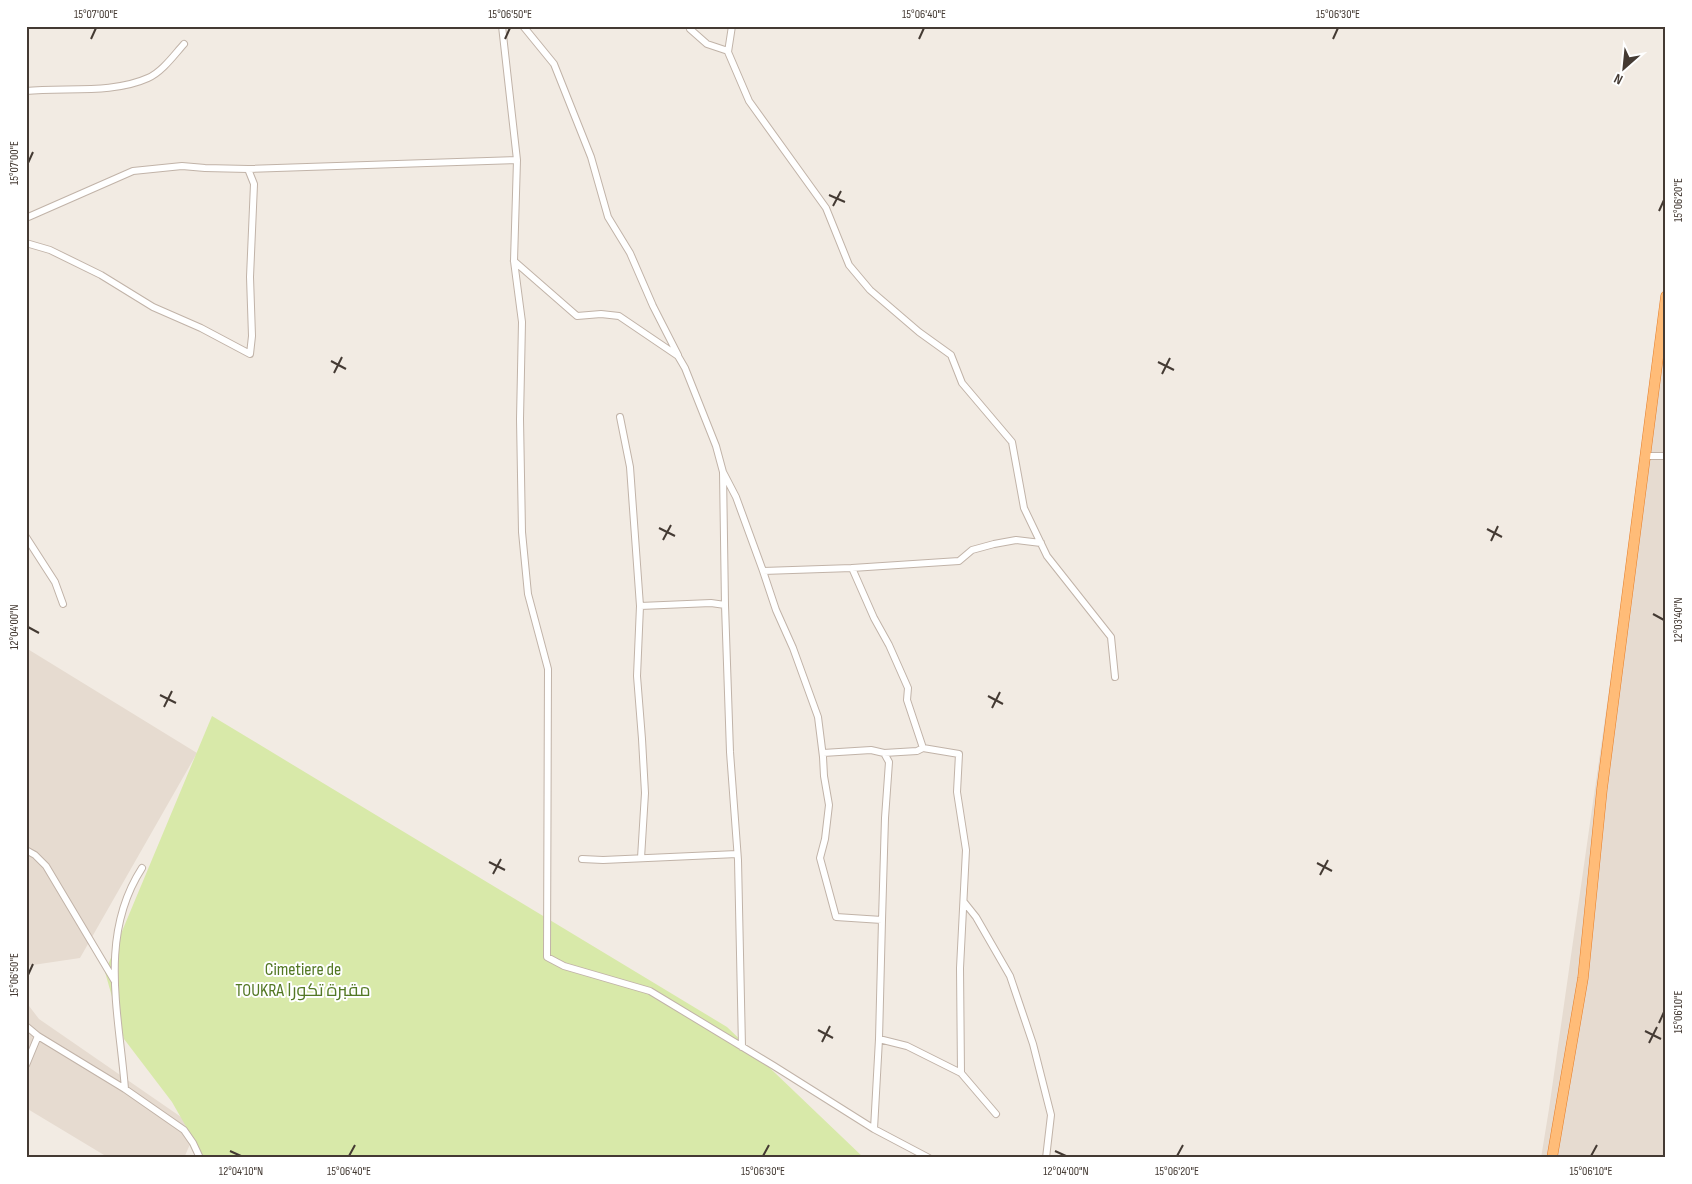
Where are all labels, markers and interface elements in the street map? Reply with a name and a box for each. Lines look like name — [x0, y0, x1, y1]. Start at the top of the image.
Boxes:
text: 15°07'00"E — [74, 7, 118, 22]
text: 15°06'50"E — [488, 7, 532, 22]
text: 15°06'40"E — [902, 7, 946, 22]
text: 15°06'30"E — [1316, 7, 1360, 22]
north arrow — [1600, 42, 1650, 92]
text: N — [1611, 70, 1626, 88]
text: 15°07'00"E — [7, 141, 22, 185]
text: 15°06'20"E — [1671, 178, 1686, 222]
text: 12°03'40"N — [1671, 597, 1686, 643]
text: 12°04'00"N — [7, 604, 22, 650]
text: 15°06'50"E — [7, 953, 22, 997]
park label: Cimetiere de TOUKRA مقبرة تكورا — [235, 959, 371, 1001]
text: 15°06'10"E — [1671, 990, 1686, 1034]
text: 12°04'10"N — [219, 1164, 263, 1179]
text: 15°06'40"E — [327, 1164, 371, 1179]
text: 15°06'30"E — [741, 1164, 785, 1179]
text: 12°04'00"N — [1043, 1164, 1089, 1179]
text: 15°06'20"E — [1155, 1164, 1199, 1179]
text: 15°06'10"E — [1569, 1164, 1613, 1179]

